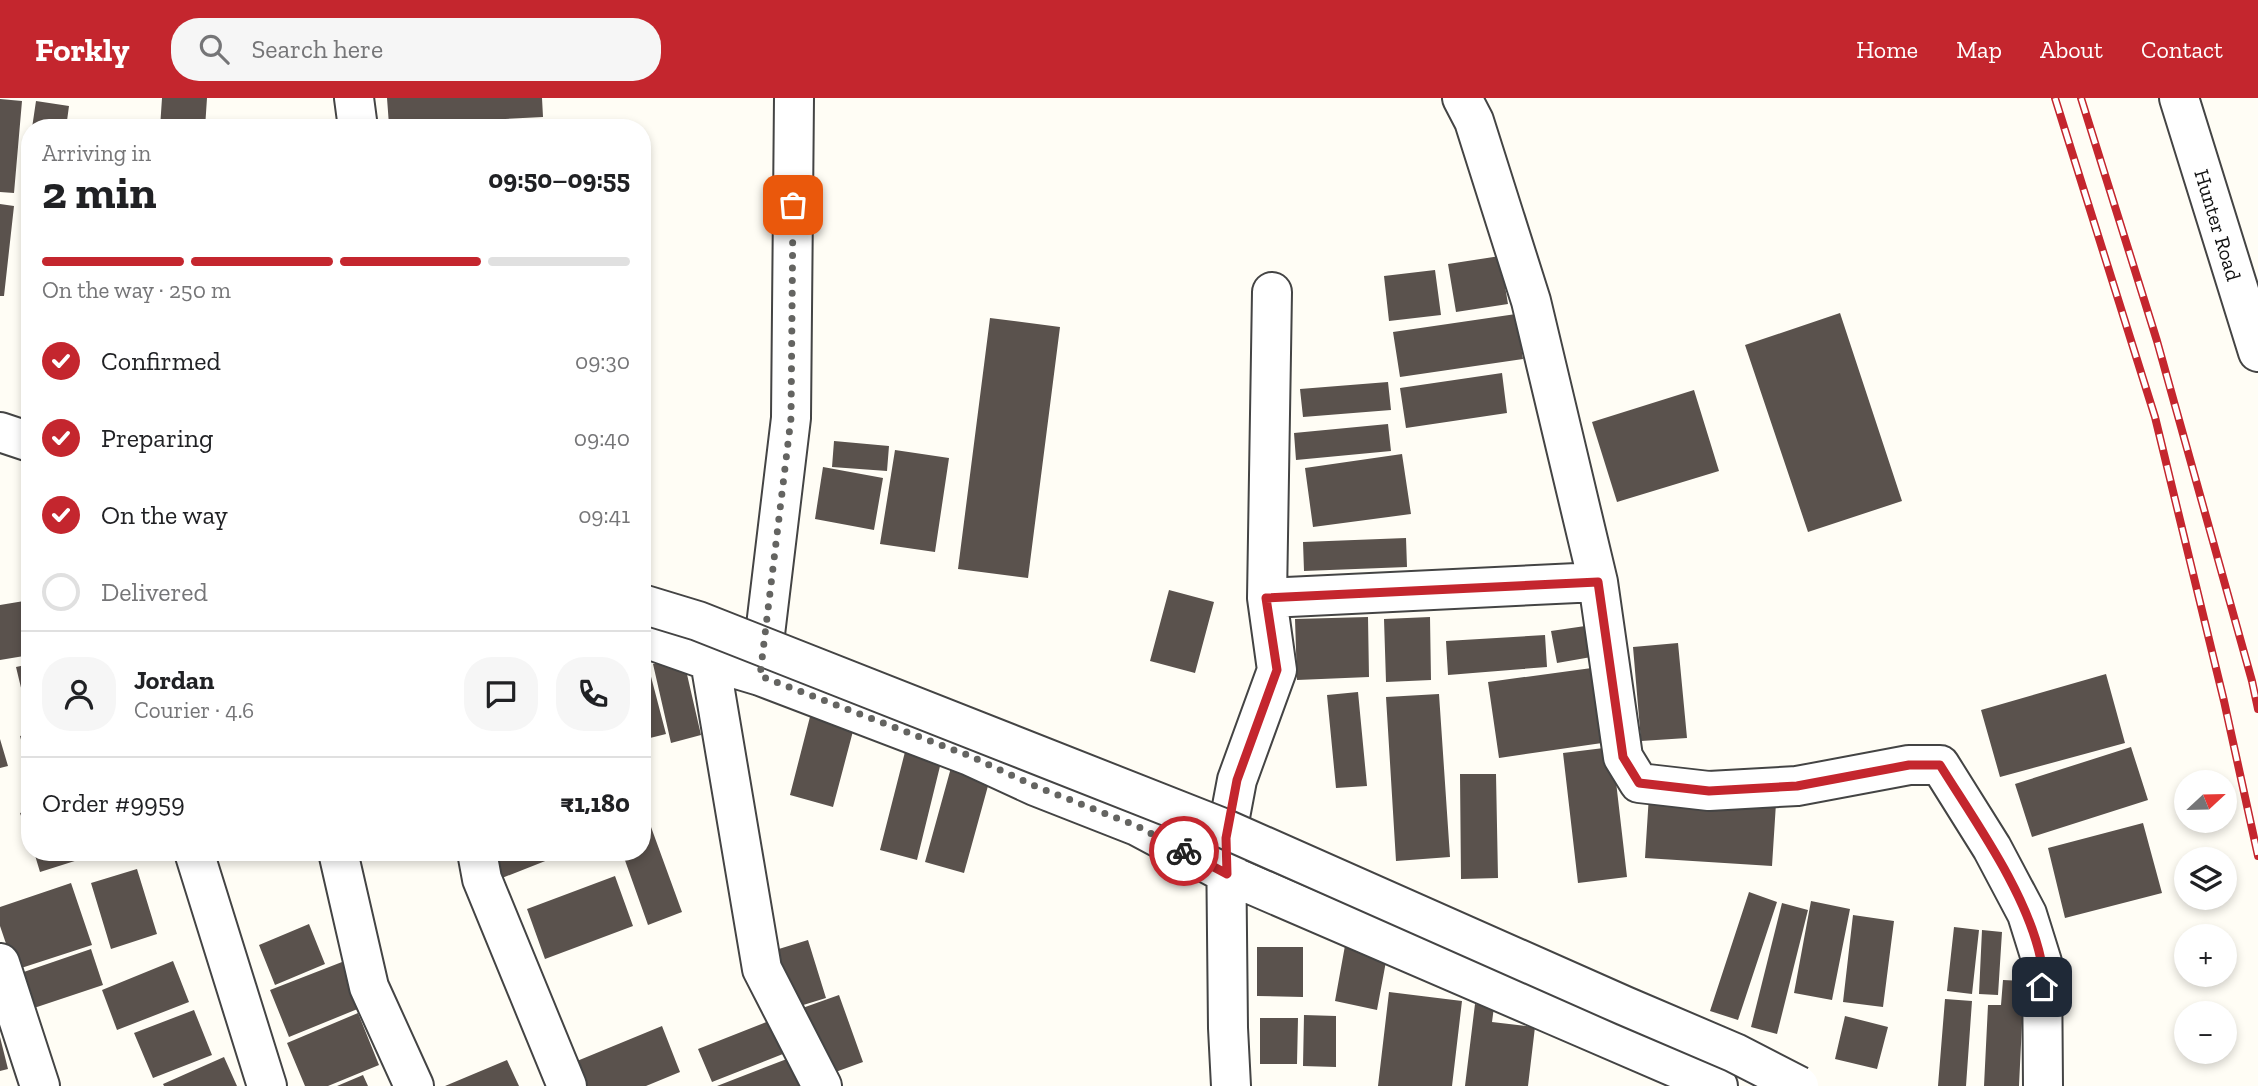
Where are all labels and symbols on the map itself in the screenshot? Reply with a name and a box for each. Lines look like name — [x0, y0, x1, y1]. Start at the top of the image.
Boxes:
street label: Hunter Road — [2189, 166, 2247, 284]
pin — [763, 175, 823, 235]
north arrow — [2174, 770, 2236, 833]
courier — [1149, 816, 1219, 886]
pin — [2012, 957, 2072, 1017]

